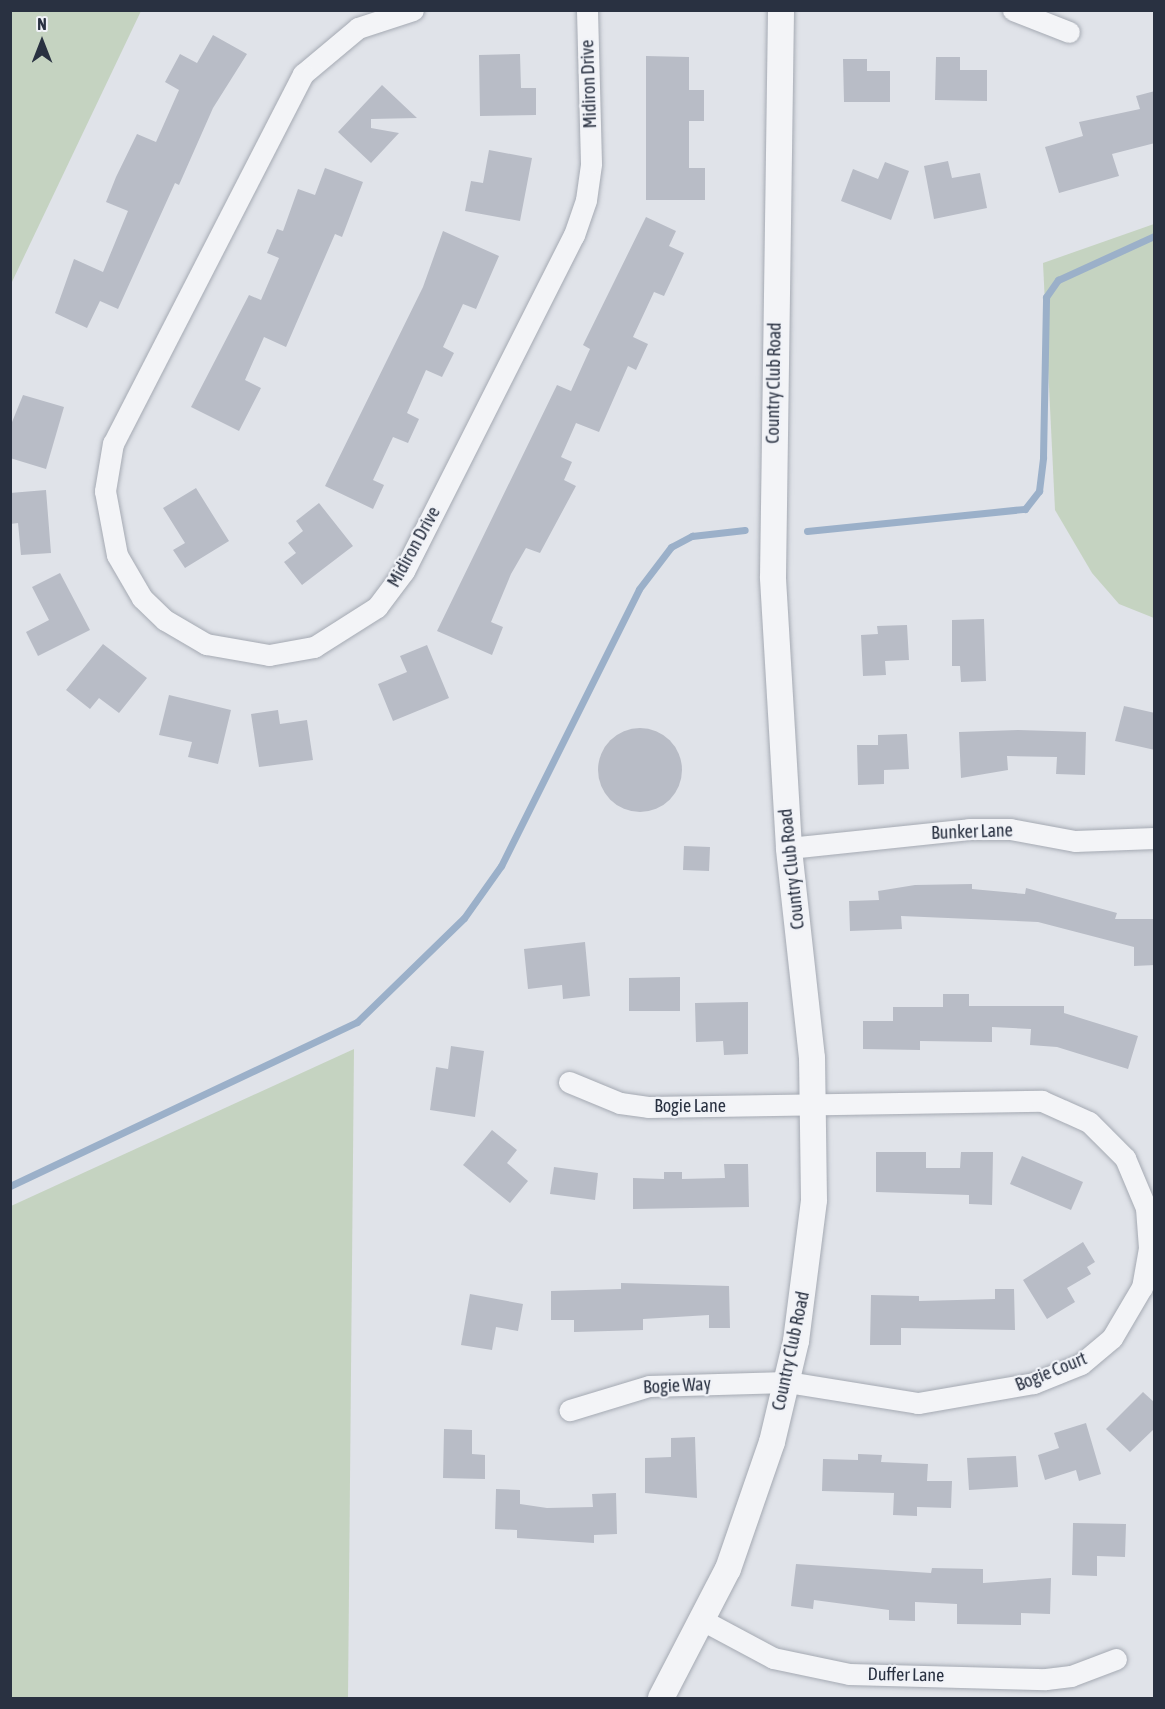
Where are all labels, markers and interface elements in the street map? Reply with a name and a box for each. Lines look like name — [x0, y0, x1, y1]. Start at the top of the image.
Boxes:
north arrow — [12, 12, 72, 72]
text: N — [37, 15, 47, 33]
street label: Midiron Drive — [577, 39, 601, 129]
street label: Country Club Road — [762, 322, 786, 444]
street label: Midiron Drive — [383, 503, 445, 591]
street label: Country Club Road — [775, 808, 809, 930]
street label: Bunker Lane — [931, 820, 1013, 844]
street label: Bogie Lane — [654, 1095, 726, 1117]
street label: Country Club Road — [768, 1289, 814, 1413]
street label: Bogie Court — [1012, 1348, 1090, 1396]
street label: Bogie Way — [643, 1373, 711, 1399]
street label: Duffer Lane — [867, 1664, 945, 1686]

